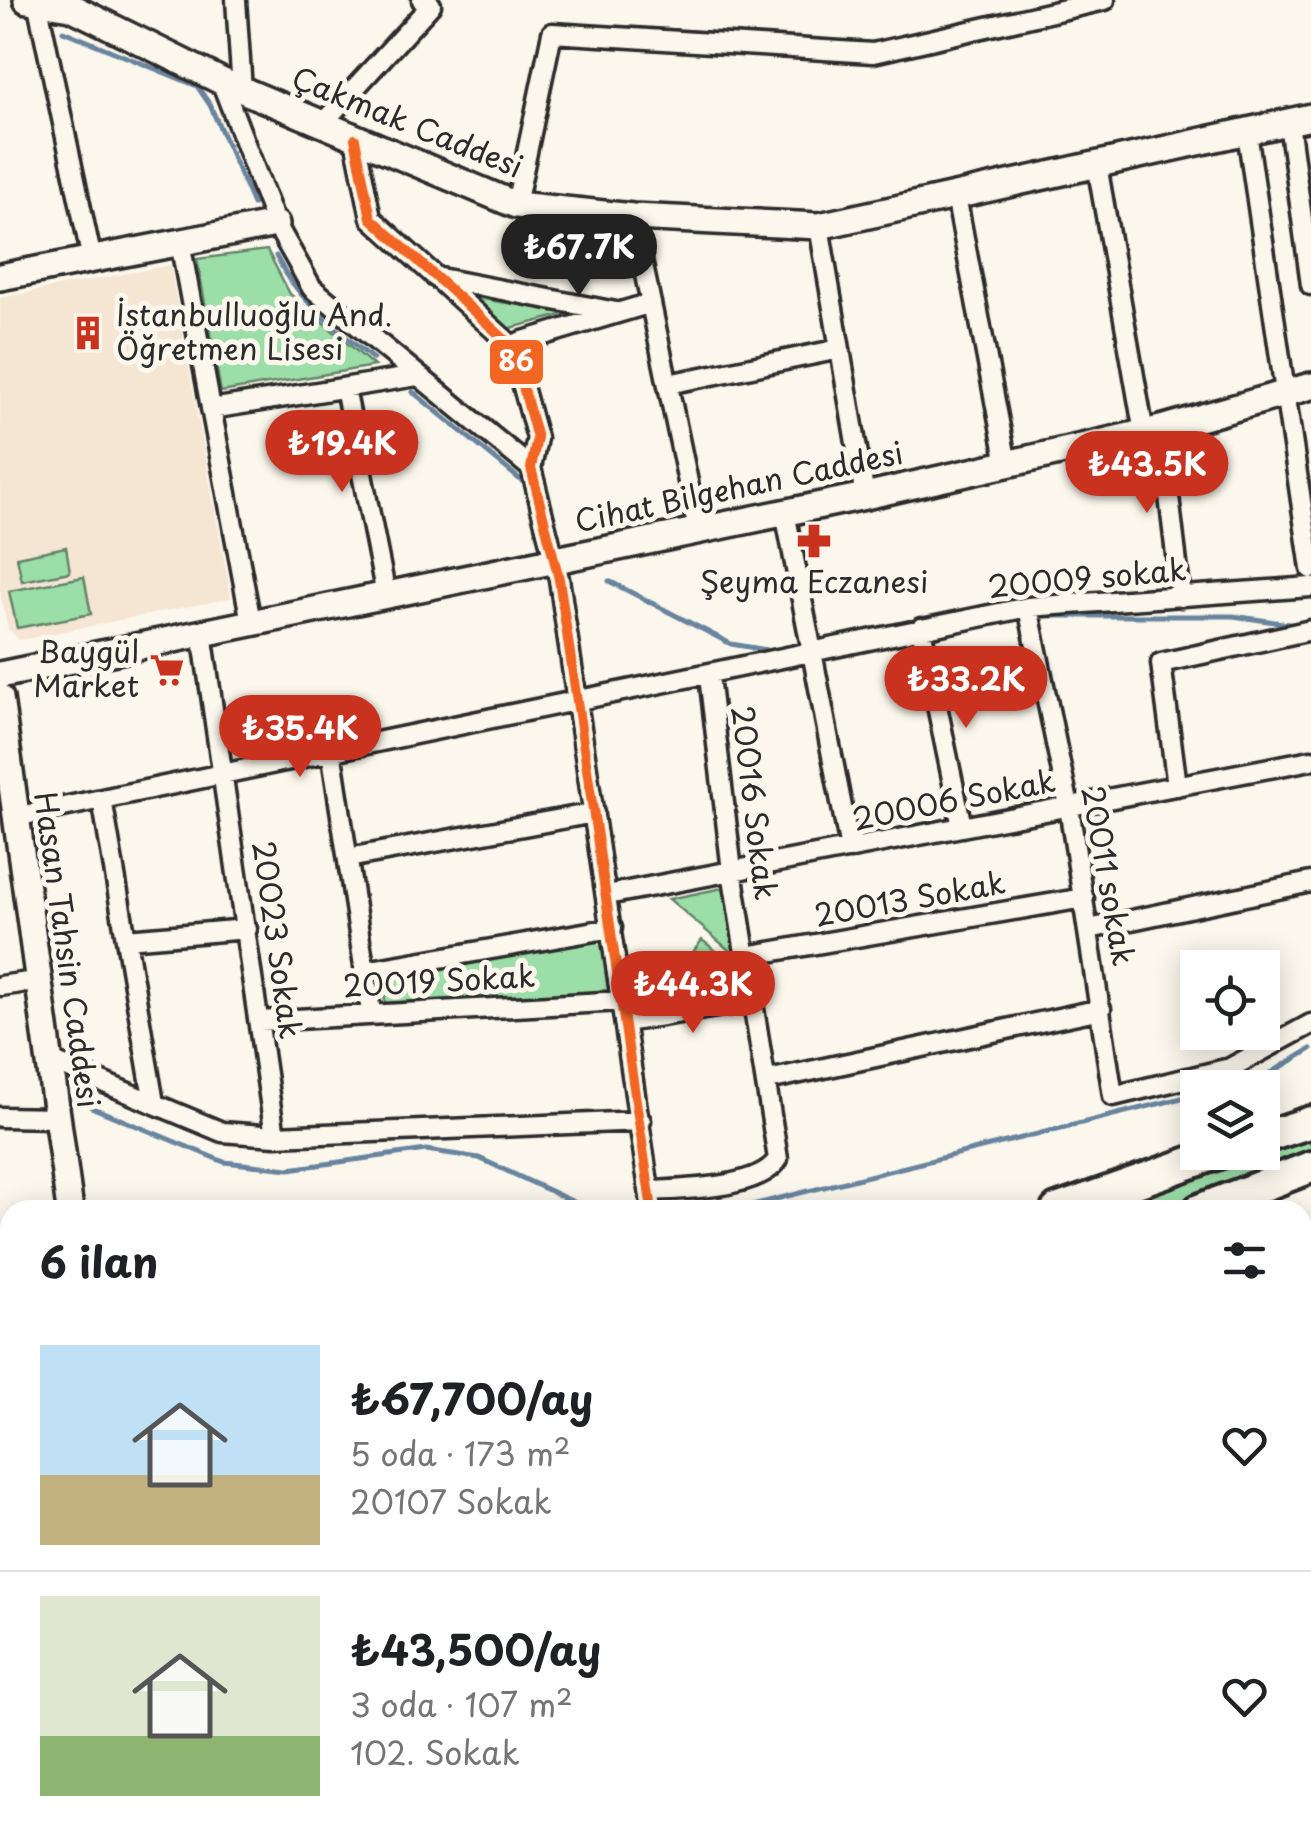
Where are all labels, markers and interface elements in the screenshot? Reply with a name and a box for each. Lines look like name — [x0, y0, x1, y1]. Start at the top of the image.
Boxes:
street label: Çakmak Caddesi — [286, 54, 530, 188]
pin: ₺67.7K — [498, 214, 660, 299]
text: ₺67.7K — [523, 222, 635, 270]
place label: İstanbulluoğlu And. Öğretmen Lisesi — [116, 291, 393, 370]
building icon: İstanbulluoğlu And. Öğretmen Lisesi — [69, 314, 107, 352]
line badge: 86 — [488, 338, 545, 386]
text: 86 — [498, 338, 534, 381]
pin: ₺19.4K — [261, 410, 423, 495]
text: ₺19.4K — [287, 418, 397, 466]
street label: Cihat Bilgehan Caddesi — [570, 429, 907, 542]
pin: ₺43.5K — [1066, 431, 1228, 516]
text: ₺43.5K — [1087, 439, 1207, 487]
pharmacy icon: Şeyma Eczanesi — [795, 522, 833, 560]
street label: 20009 sokak — [986, 545, 1188, 608]
place label: Şeyma Eczanesi — [700, 558, 928, 603]
place label: Baygül Market — [34, 628, 139, 707]
pin: ₺33.2K — [885, 646, 1047, 731]
supermarket icon: Baygül Market — [148, 651, 186, 689]
text: ₺33.2K — [906, 654, 1026, 702]
pin: ₺35.4K — [219, 695, 381, 780]
text: ₺35.4K — [241, 703, 359, 751]
street label: 20016 Sokak — [721, 703, 790, 902]
street label: 20006 Sokak — [848, 757, 1059, 840]
street label: 20011 sokak — [1072, 782, 1147, 969]
street label: Hasan Tahsin Caddesi — [24, 789, 113, 1110]
street label: 20023 Sokak — [242, 838, 315, 1042]
street label: 20013 Sokak — [811, 859, 1008, 936]
map controls — [1180, 950, 1280, 1170]
button: locate — [1180, 950, 1280, 1050]
pin: ₺44.3K — [612, 951, 774, 1036]
street label: 20019 Sokak — [342, 952, 536, 1007]
text: ₺44.3K — [633, 959, 753, 1007]
button: layers — [1180, 1070, 1280, 1170]
text: 6 ilan — [40, 1229, 158, 1292]
icon: filters — [1217, 1233, 1272, 1288]
text: ₺67,700/ay — [350, 1366, 593, 1429]
icon: home — [120, 1385, 240, 1505]
icon: heart — [1217, 1418, 1272, 1473]
text: 5 oda · 173 m² — [350, 1429, 570, 1477]
text: 20107 Sokak — [350, 1477, 552, 1525]
text: ₺43,500/ay — [350, 1617, 601, 1680]
icon: home — [120, 1636, 240, 1756]
icon: heart — [1217, 1669, 1272, 1724]
text: 3 oda · 107 m² — [350, 1680, 573, 1728]
text: 102. Sokak — [350, 1728, 520, 1776]

